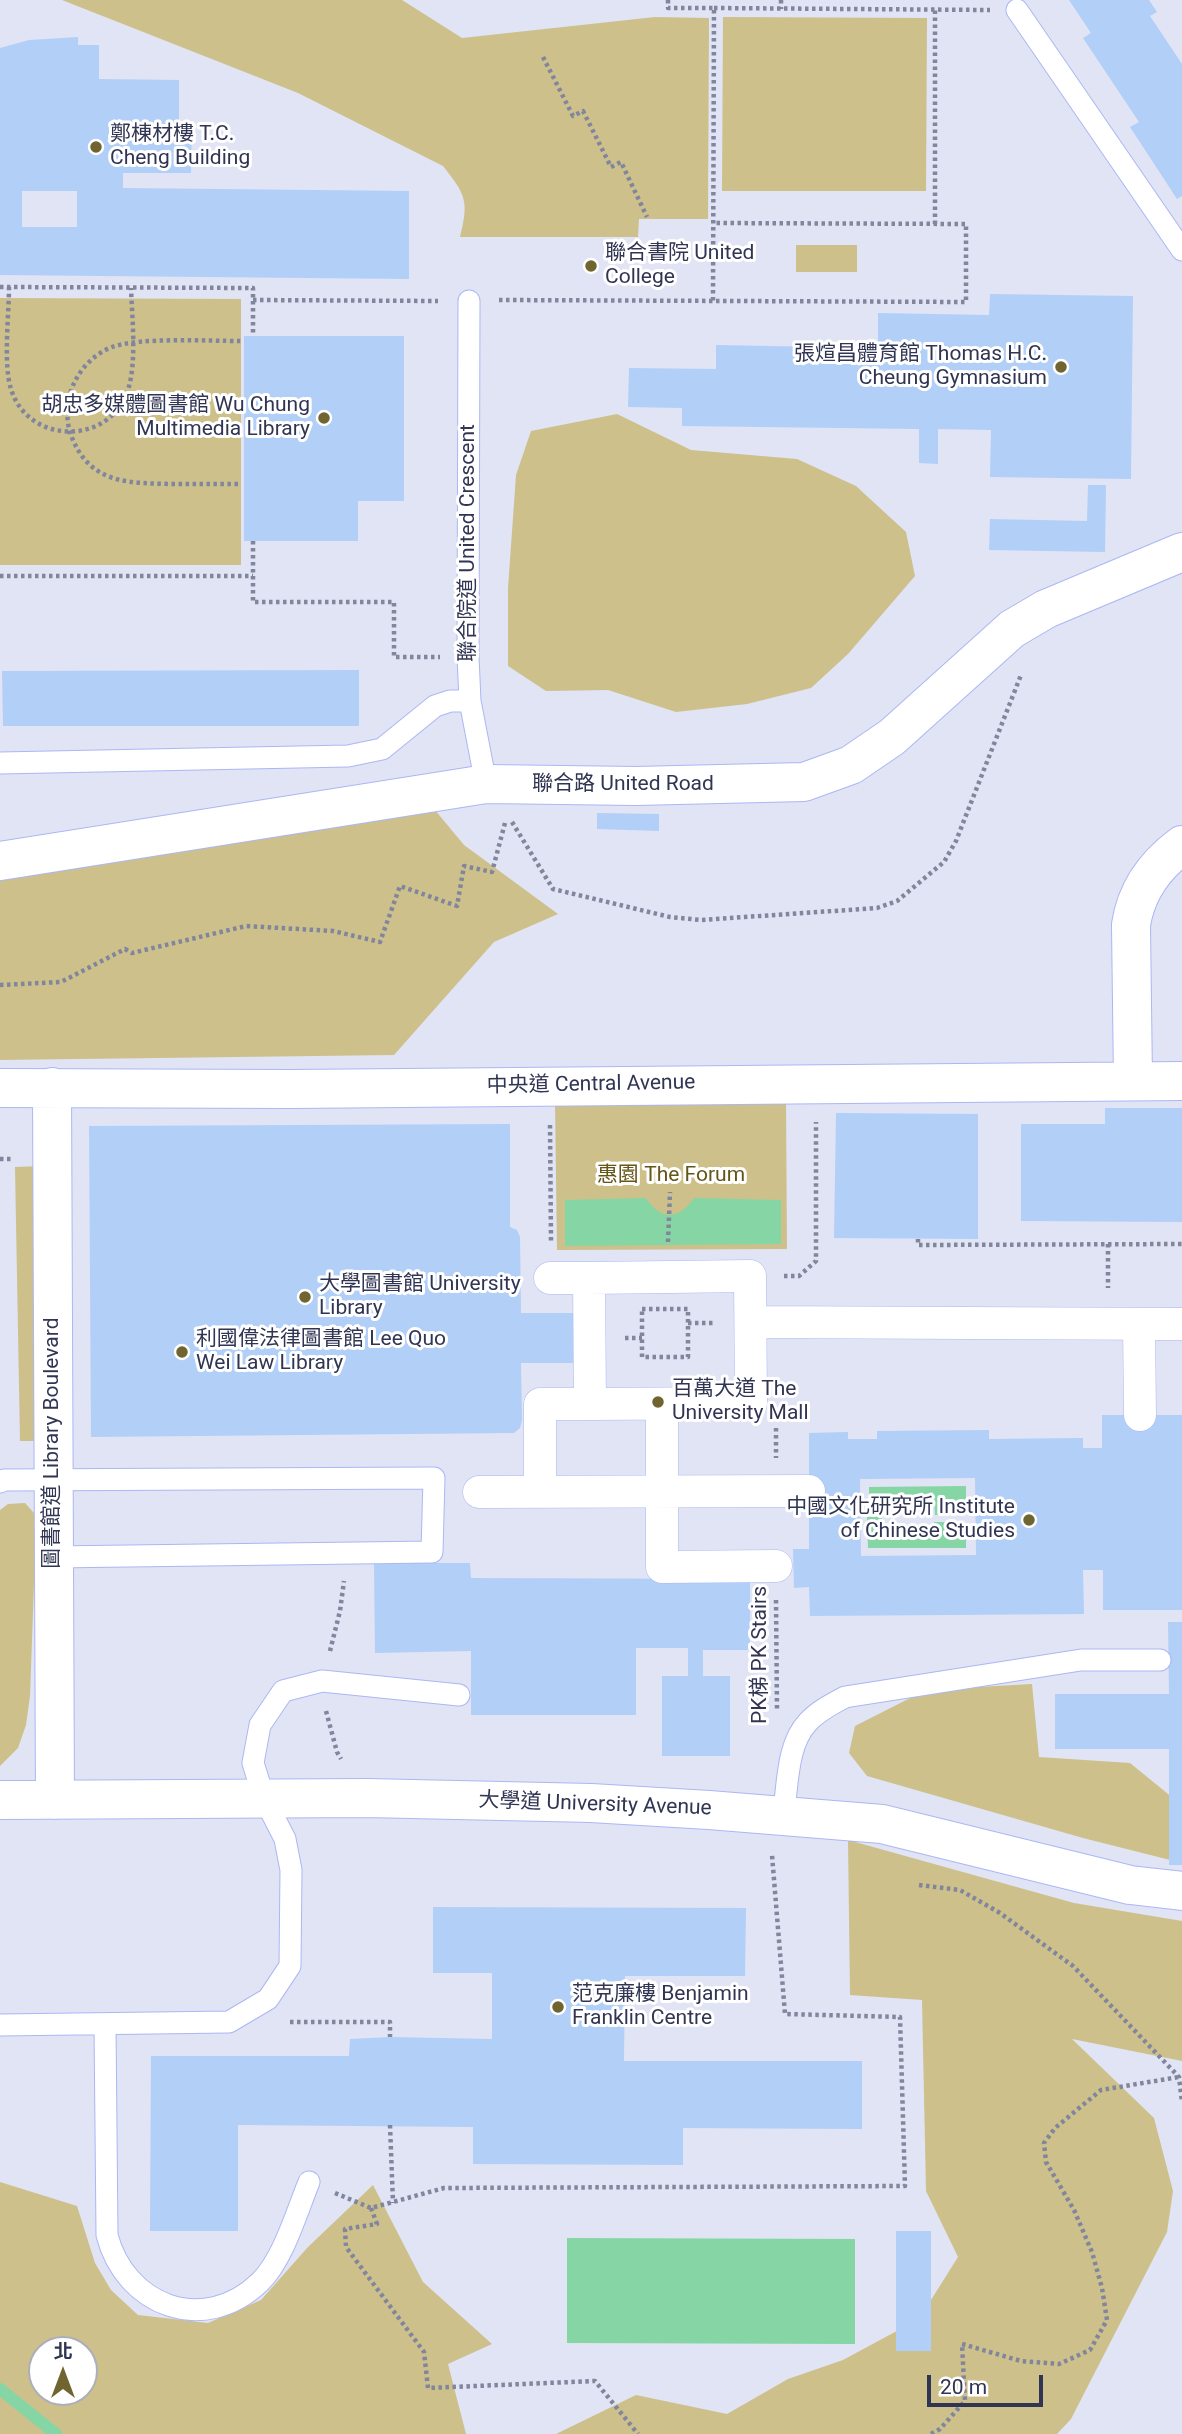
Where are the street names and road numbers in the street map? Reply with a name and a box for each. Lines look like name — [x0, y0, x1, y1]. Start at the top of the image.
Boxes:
street label: 聯合院道 United Crescent — [456, 424, 482, 662]
street label: 聯合路 United Road — [532, 772, 714, 798]
street label: 中央道 Central Avenue — [486, 1071, 696, 1099]
street label: 圖書館道 Library Boulevard — [40, 1318, 66, 1568]
street label: PK梯 PK Stairs — [748, 1586, 774, 1724]
street label: 大學道 University Avenue — [478, 1788, 712, 1822]

